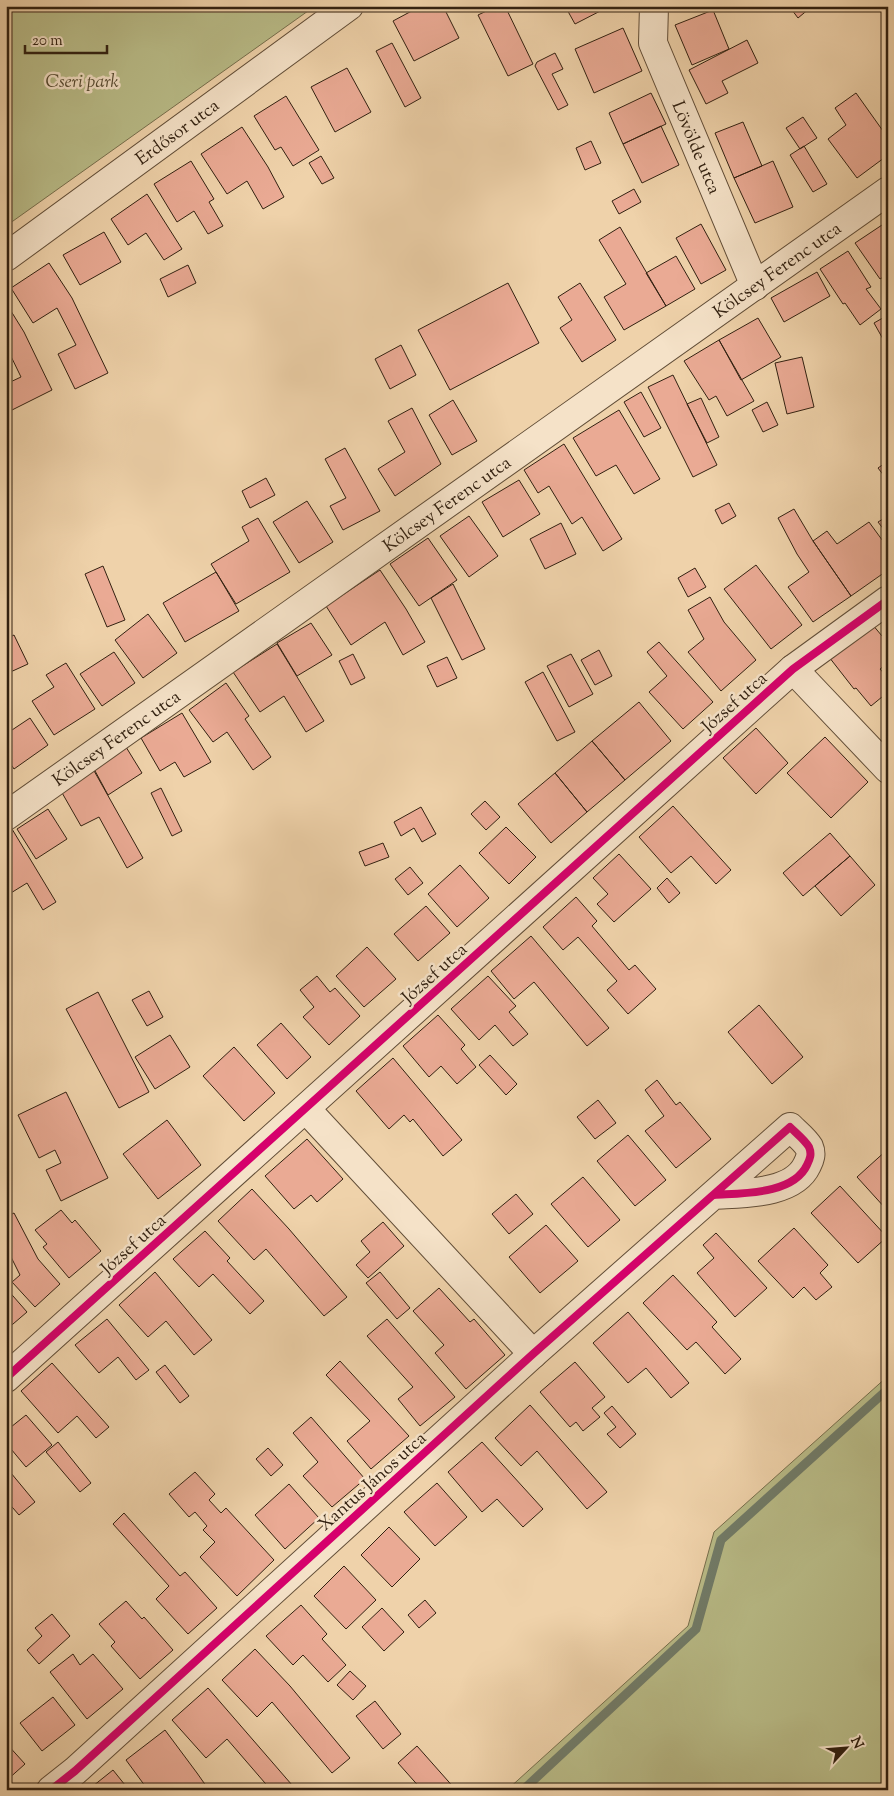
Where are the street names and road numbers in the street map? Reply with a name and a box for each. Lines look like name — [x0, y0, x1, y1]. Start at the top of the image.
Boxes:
street label: Erdősor utca — [131, 94, 225, 173]
street label: Lövölde utca — [664, 97, 726, 199]
street label: Kölcsey Ferenc utca — [709, 217, 848, 326]
street label: Kölcsey Ferenc utca — [378, 451, 517, 560]
street label: József utca — [696, 667, 774, 741]
street label: Kölcsey Ferenc utca — [48, 685, 187, 794]
street label: József utca — [396, 938, 474, 1012]
street label: József utca — [95, 1209, 173, 1283]
street label: Xantus János utca — [314, 1427, 433, 1538]

